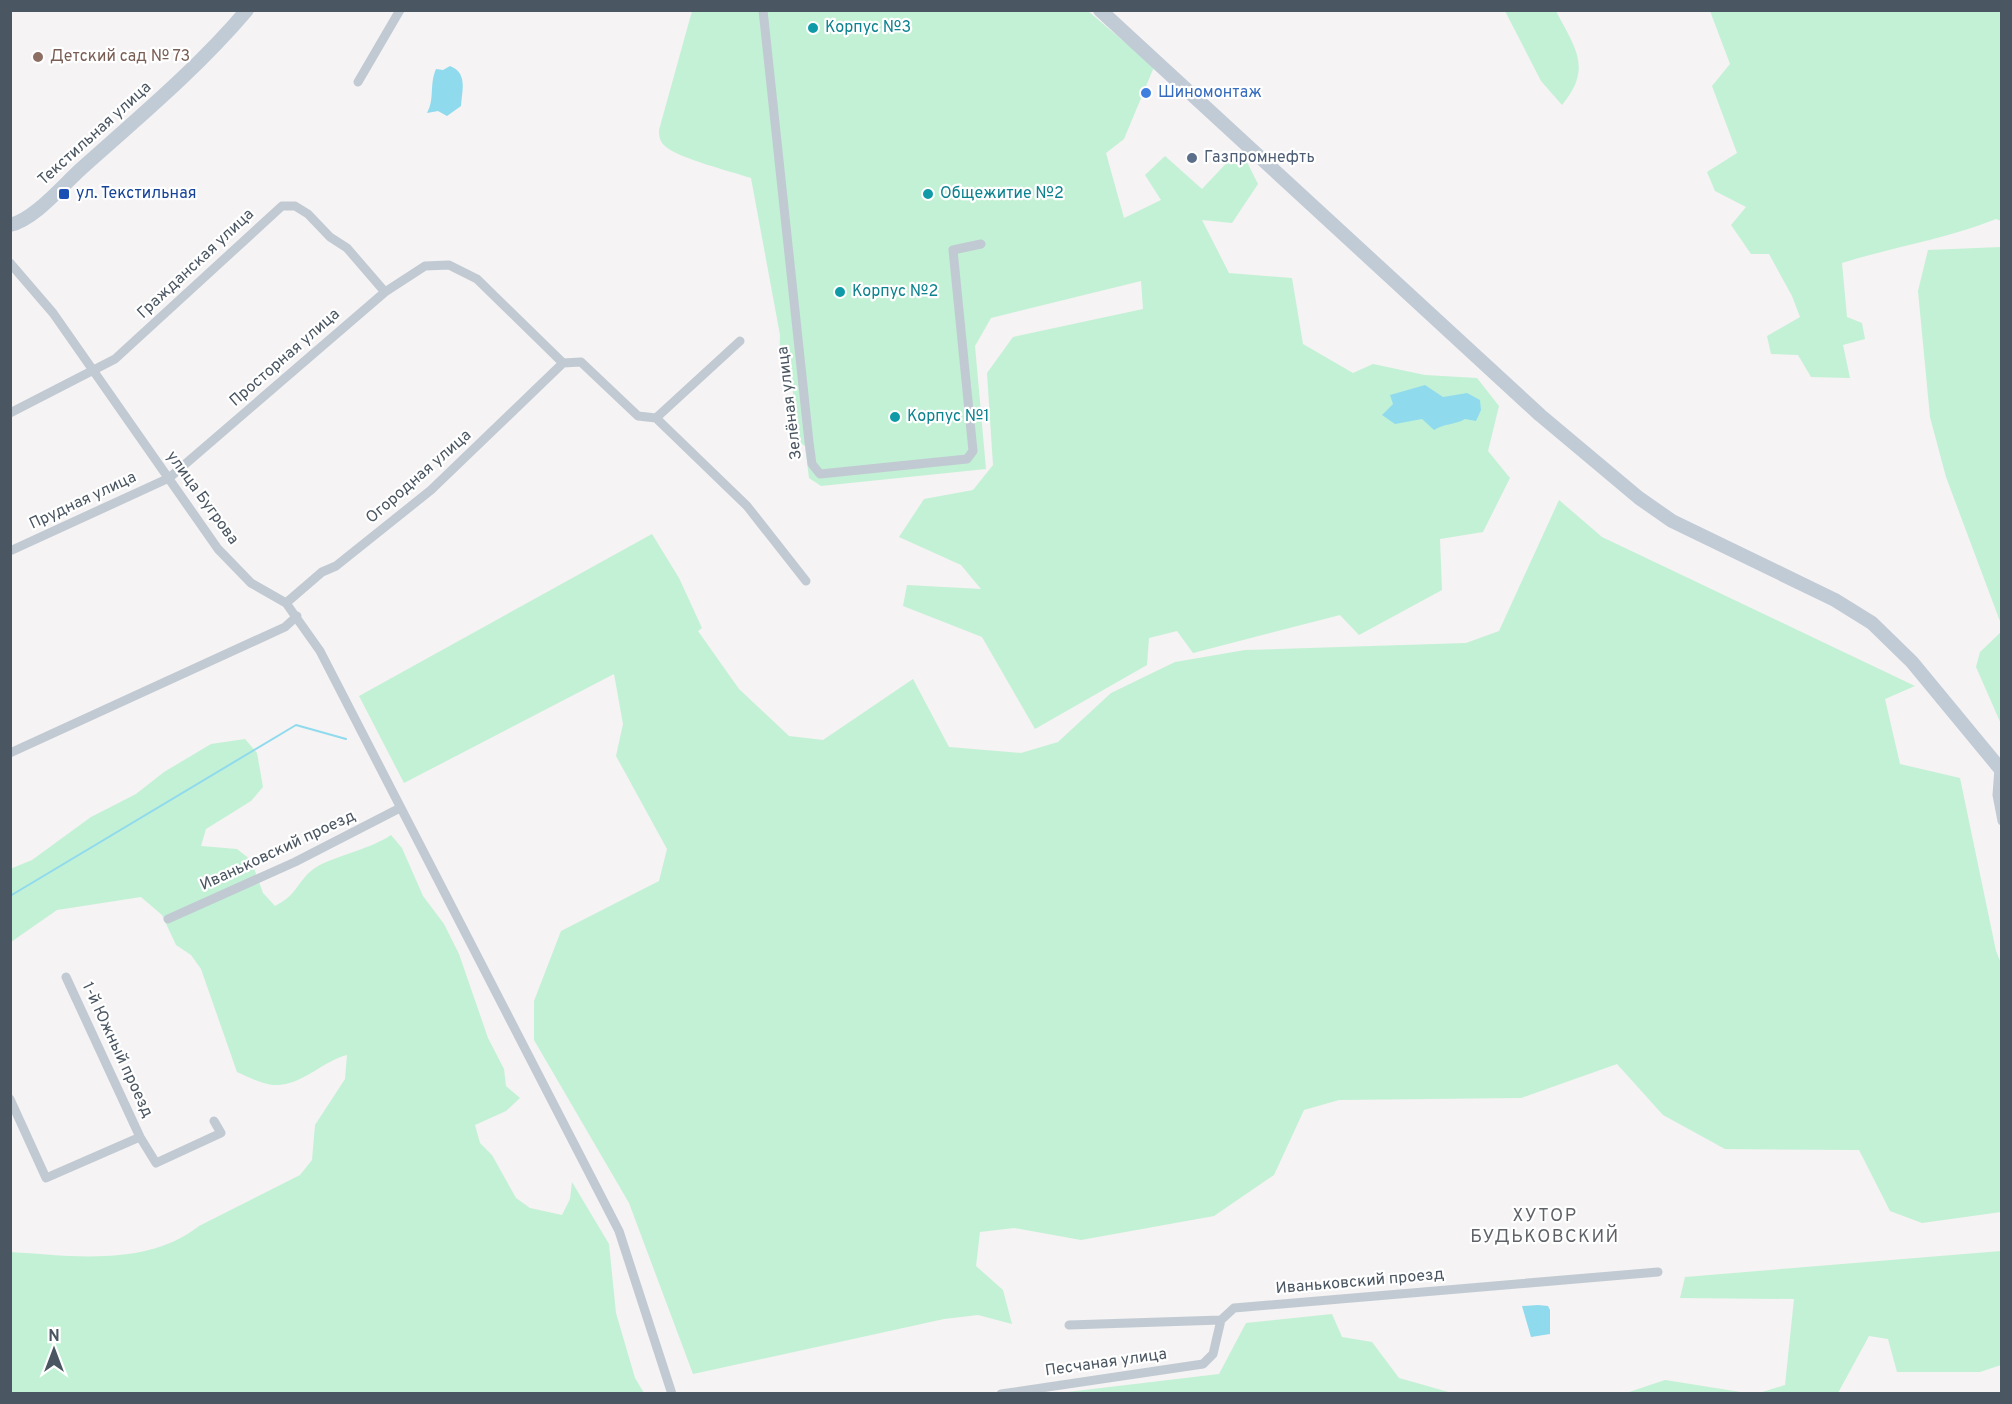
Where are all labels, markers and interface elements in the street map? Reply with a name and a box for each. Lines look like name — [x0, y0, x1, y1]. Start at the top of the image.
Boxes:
place label: Корпус №3 — [825, 18, 911, 38]
marker: Корпус №3 — [806, 21, 820, 35]
place label: Детский сад № 73 — [50, 47, 190, 67]
marker: Детский сад № 73 — [31, 50, 45, 64]
street label: Текстильная улица — [34, 78, 156, 190]
place label: Шиномонтаж — [1158, 83, 1262, 103]
marker: Шиномонтаж — [1139, 86, 1153, 100]
place label: Газпромнефть — [1204, 148, 1315, 168]
marker: Газпромнефть — [1185, 151, 1199, 165]
place label: ул. Текстильная — [76, 184, 197, 204]
place label: Общежитие №2 — [940, 184, 1064, 204]
marker: ул. Текстильная — [57, 187, 71, 201]
marker: Общежитие №2 — [921, 187, 935, 201]
street label: Гражданская улица — [133, 205, 259, 323]
place label: Корпус №2 — [852, 282, 938, 302]
marker: Корпус №2 — [833, 285, 847, 299]
street label: Просторная улица — [226, 305, 344, 411]
street label: Зелёная улица — [773, 345, 807, 461]
place label: Корпус №1 — [907, 407, 989, 427]
marker: Корпус №1 — [888, 410, 902, 424]
street label: Огородная улица — [362, 426, 476, 528]
street label: улица Бугрова — [161, 447, 243, 549]
street label: Прудная улица — [26, 467, 140, 535]
street label: Иваньковский проезд — [197, 806, 359, 896]
street label: 1-й Южный проезд — [77, 979, 157, 1121]
district label: ХУТОР БУДЬКОВСКИЙ — [1470, 1205, 1620, 1249]
street label: Иваньковский проезд — [1275, 1265, 1445, 1299]
north arrow — [24, 1320, 84, 1380]
text: N — [48, 1327, 60, 1347]
street label: Песчаная улица — [1044, 1345, 1168, 1381]

